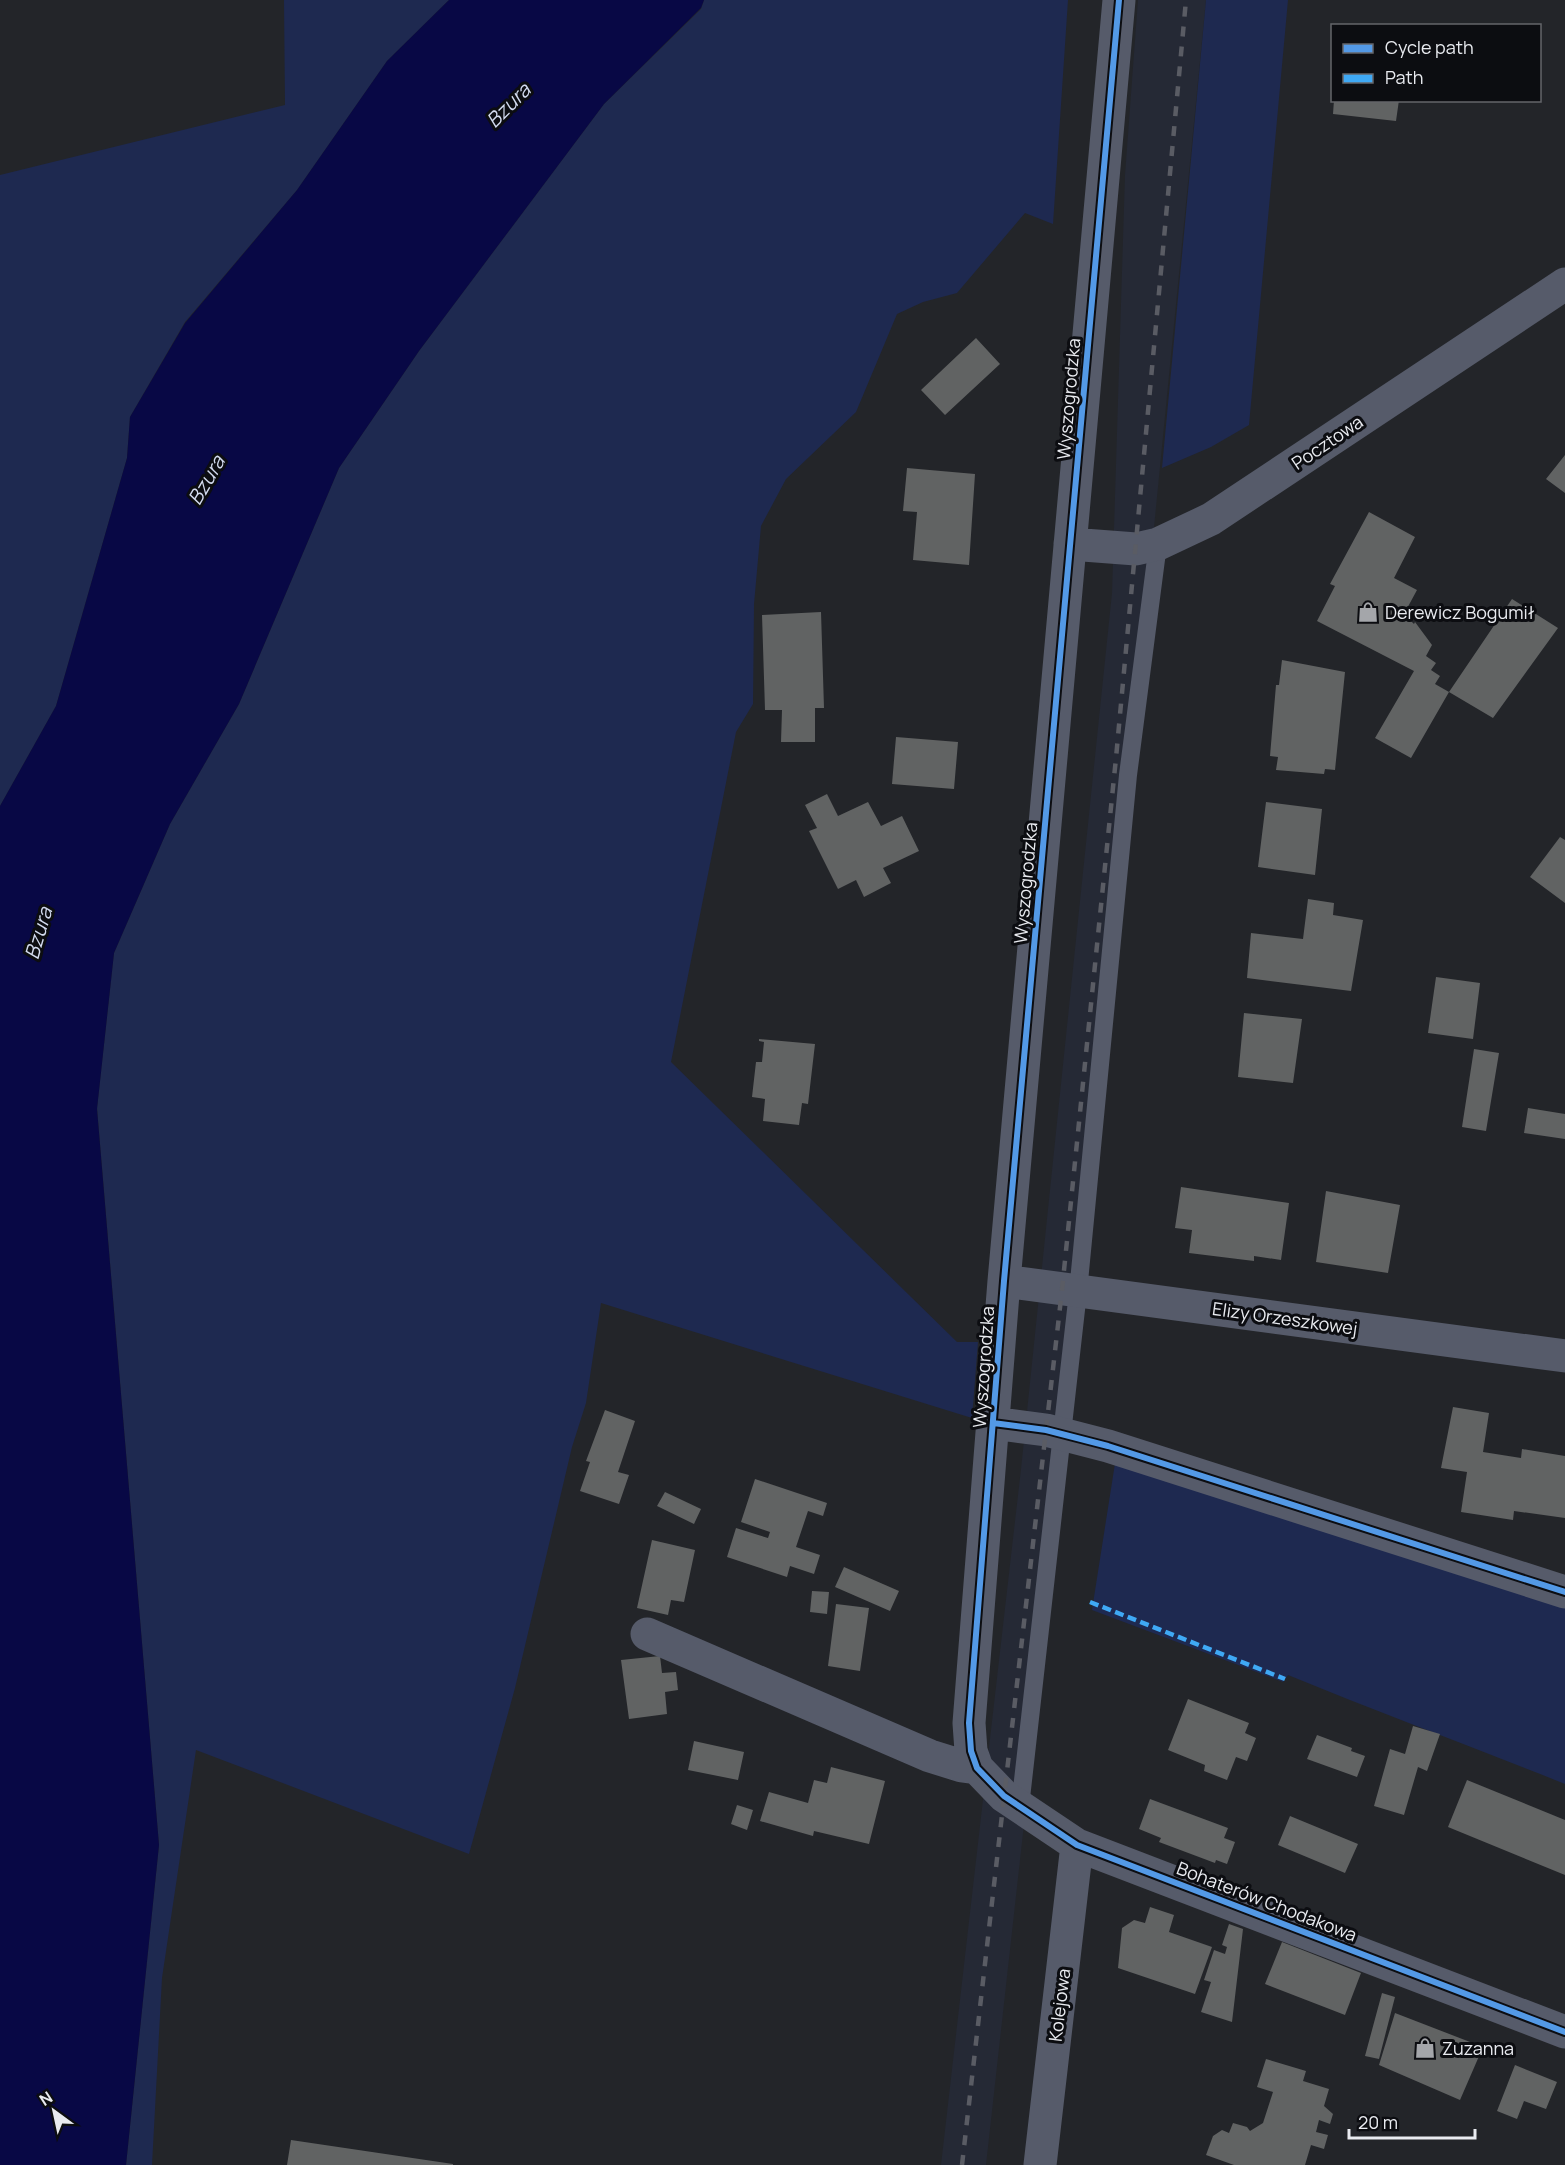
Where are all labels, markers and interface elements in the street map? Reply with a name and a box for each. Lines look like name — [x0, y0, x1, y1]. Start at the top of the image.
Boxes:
legend — [1331, 24, 1541, 102]
text: Cycle path — [1385, 35, 1474, 59]
text: Path — [1385, 65, 1423, 89]
water label: Bzura — [480, 76, 537, 133]
street label: Wyszogrodzka — [1051, 337, 1085, 461]
street label: Pocztowa — [1287, 409, 1367, 475]
water label: Bzura — [181, 450, 231, 510]
shop icon: Derewicz Bogumił — [1356, 600, 1380, 624]
place label: Derewicz Bogumił — [1385, 600, 1535, 624]
street label: Wyszogrodzka — [1008, 821, 1042, 945]
water label: Bzura — [18, 903, 58, 962]
street label: Elizy Orzeszkowej — [1211, 1296, 1359, 1340]
street label: Wyszogrodzka — [967, 1305, 999, 1429]
street label: Bohaterów Chodakowa — [1174, 1856, 1360, 1946]
street label: Kolejowa — [1043, 1967, 1075, 2043]
shop icon: Zuzanna — [1413, 2036, 1437, 2060]
place label: Zuzanna — [1442, 2036, 1514, 2060]
north arrow — [24, 2081, 84, 2141]
text: N — [35, 2086, 57, 2111]
scale bar — [1349, 2102, 1475, 2140]
text: 20 m — [1358, 2110, 1398, 2134]

